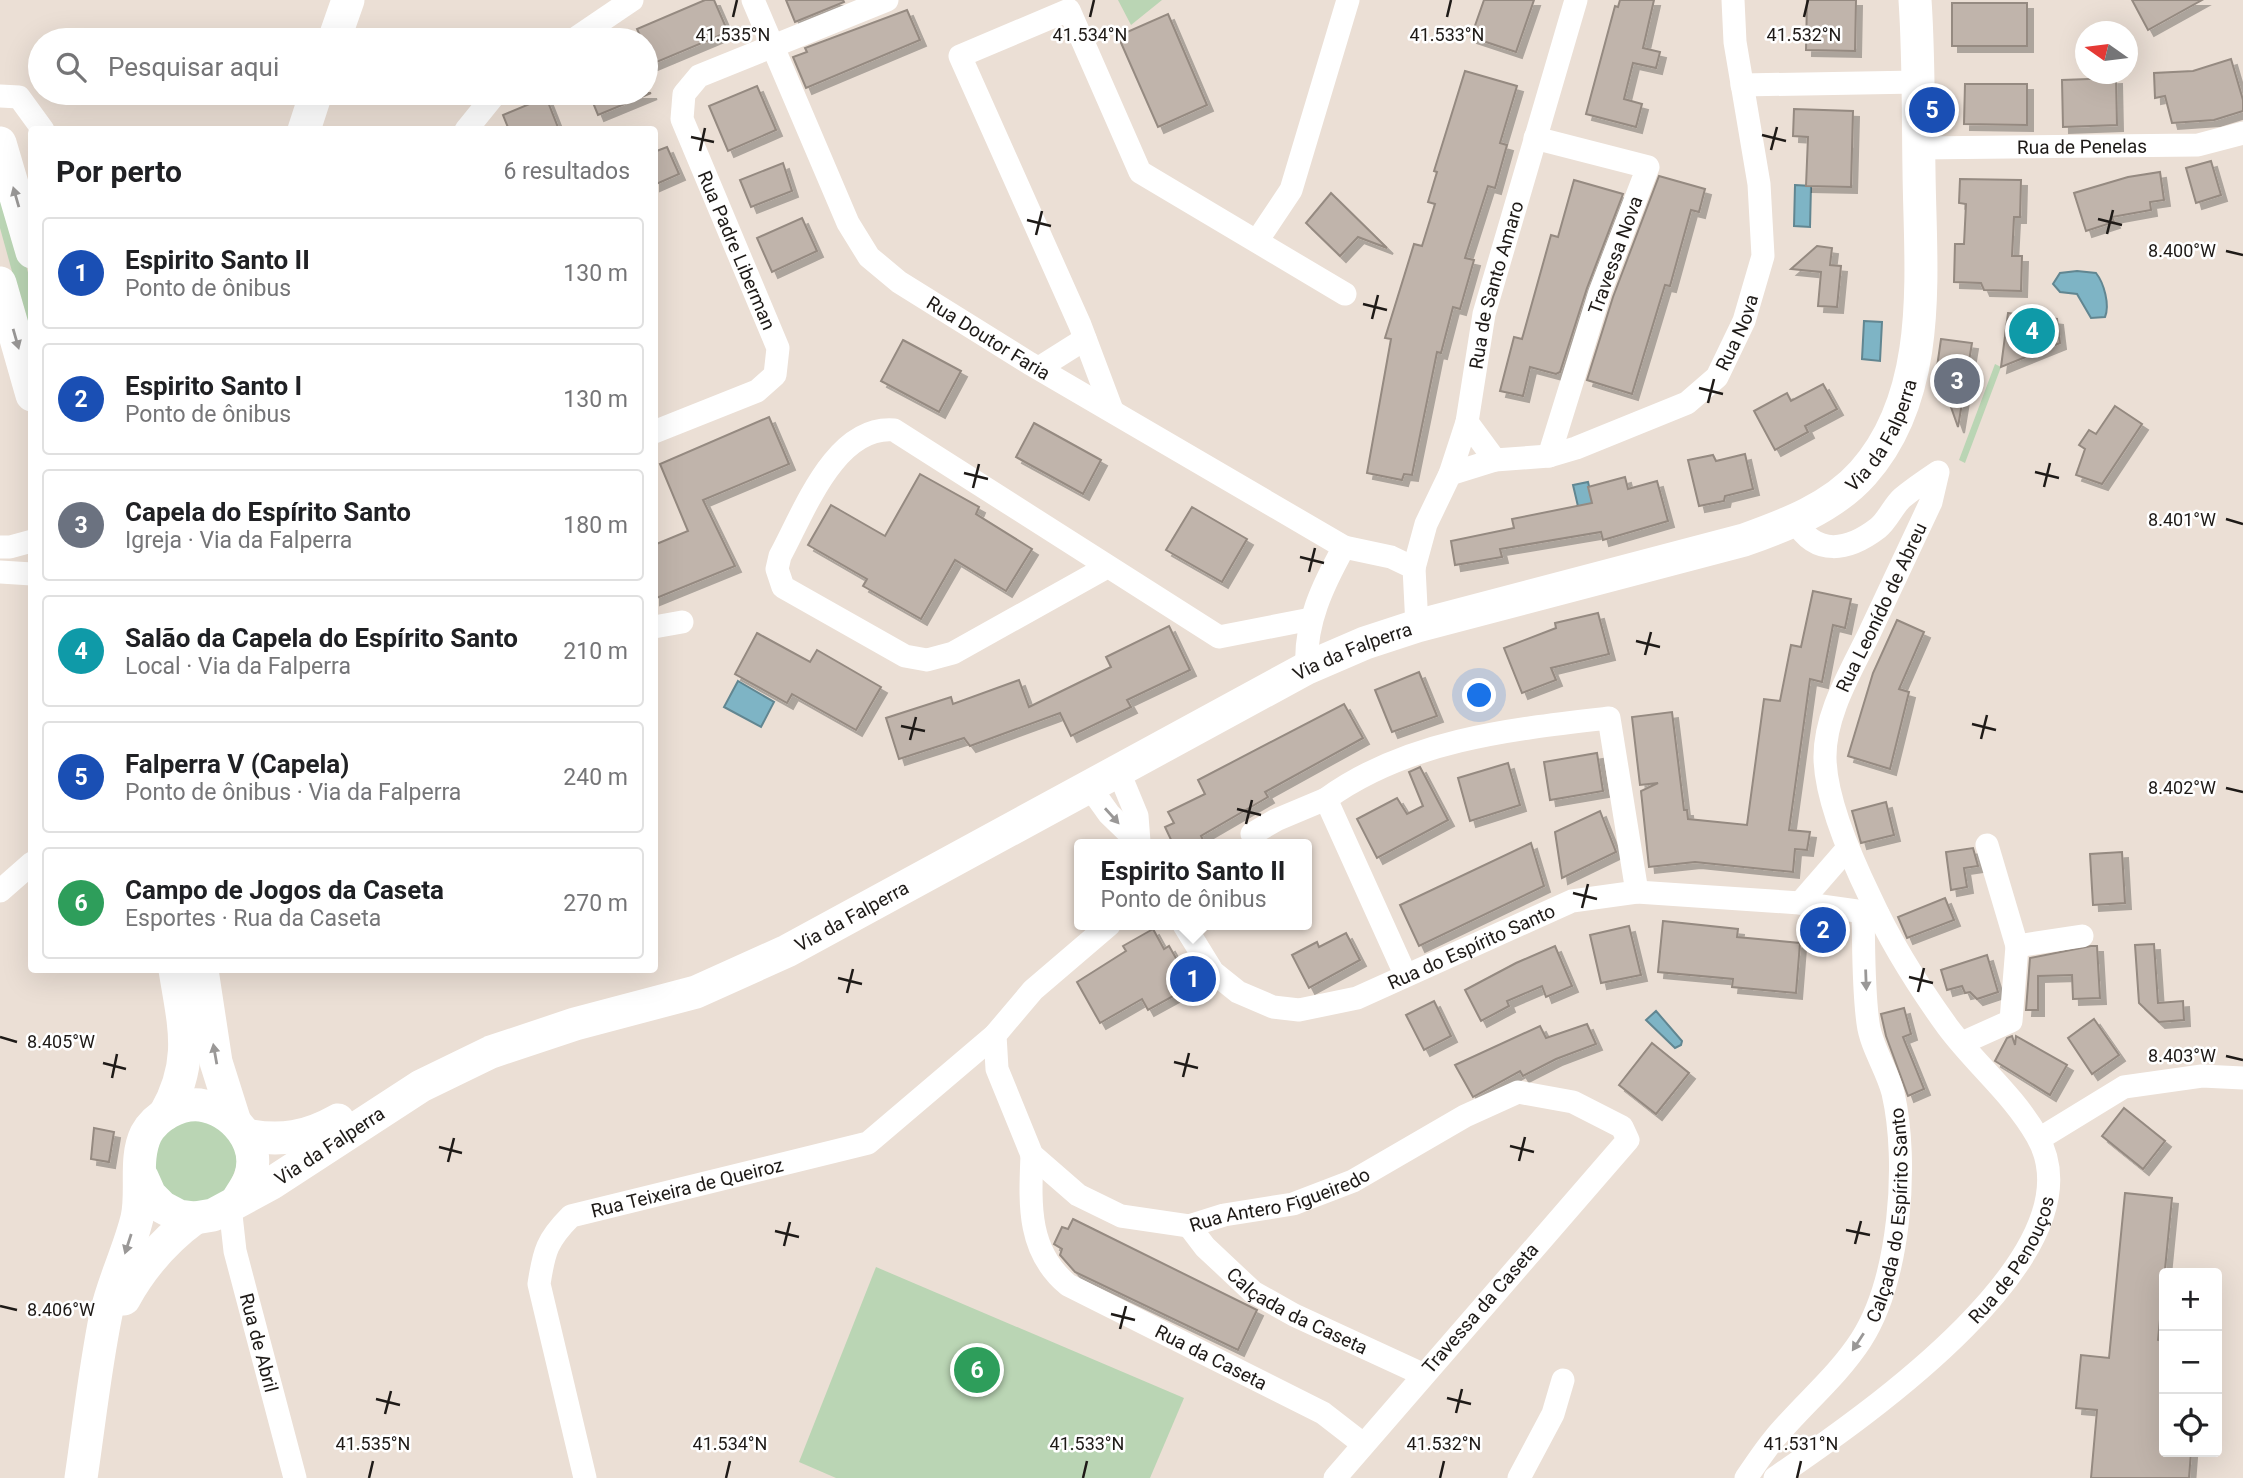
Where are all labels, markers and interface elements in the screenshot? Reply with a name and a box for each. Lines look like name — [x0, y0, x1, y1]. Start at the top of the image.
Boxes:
north arrow — [2075, 21, 2138, 84]
text: 41.535°N — [696, 24, 770, 45]
text: 41.534°N — [1053, 24, 1127, 45]
text: 41.533°N — [1410, 24, 1484, 45]
text: 41.532°N — [1767, 24, 1841, 45]
search box — [28, 28, 658, 105]
icon: search — [52, 48, 90, 86]
text: Pesquisar aqui — [108, 52, 279, 82]
pin: 5 — [1909, 84, 1955, 136]
street label: Rua de Penelas — [2017, 135, 2147, 159]
text: Por perto — [56, 154, 182, 189]
text: 6 resultados — [503, 158, 630, 185]
street label: Rua Padre Liberman — [693, 167, 780, 333]
one-way arrow — [10, 187, 20, 208]
street label: Travessa Nova — [1583, 193, 1648, 318]
street label: Rua de Santo Amaro — [1464, 198, 1529, 371]
text: 8.400°W — [2148, 240, 2216, 261]
text: Espirito Santo II — [125, 245, 310, 275]
text: 1 — [74, 260, 88, 287]
text: 130 m — [563, 260, 628, 287]
text: Ponto de ônibus — [125, 275, 291, 302]
street label: Rua Doutor Faria — [922, 291, 1054, 385]
street label: Rua Nova — [1711, 292, 1763, 375]
pin: 4 — [2009, 305, 2055, 357]
one-way arrow — [11, 329, 21, 350]
pin: 3 — [1934, 355, 1980, 407]
text: Espirito Santo I — [125, 371, 302, 401]
street label: Via da Falperra — [1841, 377, 1922, 496]
text: 2 — [74, 386, 88, 413]
text: 130 m — [563, 386, 628, 413]
text: Ponto de ônibus — [125, 401, 291, 428]
text: Capela do Espírito Santo — [125, 497, 411, 527]
text: 8.401°W — [2148, 509, 2216, 530]
text: 3 — [74, 512, 88, 539]
text: 180 m — [563, 512, 628, 539]
street label: Rua Leonído de Abreu — [1831, 519, 1932, 696]
text: Igreja · Via da Falperra — [125, 527, 352, 554]
street label: Via da Falperra — [1289, 617, 1415, 686]
text: Salão da Capela do Espírito Santo — [125, 623, 518, 653]
text: 4 — [74, 638, 88, 665]
text: 210 m — [563, 638, 628, 665]
text: Local · Via da Falperra — [125, 653, 351, 680]
your location — [1462, 678, 1496, 712]
text: Falperra V (Capela) — [125, 749, 349, 779]
text: 5 — [74, 764, 88, 791]
text: 240 m — [563, 764, 628, 791]
text: 8.402°W — [2148, 777, 2216, 798]
text: Ponto de ônibus · Via da Falperra — [125, 779, 461, 806]
one-way arrow — [1104, 807, 1120, 825]
popup — [1074, 839, 1312, 930]
text: Espirito Santo II — [1101, 856, 1285, 886]
text: Campo de Jogos da Caseta — [125, 875, 444, 905]
street label: Via da Falperra — [791, 876, 913, 957]
text: Ponto de ônibus — [1101, 886, 1267, 913]
text: 6 — [74, 890, 88, 917]
text: 270 m — [563, 890, 628, 917]
street label: Rua do Espírito Santo — [1384, 899, 1559, 995]
pin: 2 — [1800, 904, 1846, 956]
text: Esportes · Rua da Caseta — [125, 905, 381, 932]
pin: 1 — [1170, 953, 1216, 1005]
one-way arrow — [1860, 969, 1871, 991]
text: 8.405°W — [27, 1031, 95, 1052]
one-way arrow — [209, 1043, 220, 1065]
text: 8.403°W — [2148, 1045, 2216, 1066]
street label: Via da Falperra — [271, 1102, 389, 1190]
street label: Calçada do Espírito Santo — [1861, 1106, 1913, 1326]
street label: Rua Teixeira de Queiroz — [589, 1153, 786, 1223]
street label: Rua Antero Figueiredo — [1187, 1163, 1374, 1237]
street label: Rua de Penouços — [1964, 1194, 2059, 1328]
one-way arrow — [123, 1233, 133, 1254]
street label: Travessa da Caseta — [1417, 1238, 1543, 1378]
street label: Calçada da Caseta — [1222, 1263, 1371, 1359]
map controls — [2159, 1268, 2222, 1457]
button: + — [2159, 1268, 2222, 1331]
street label: Rua de Abril — [235, 1291, 283, 1395]
text: 8.406°W — [27, 1299, 95, 1320]
street label: Rua da Caseta — [1151, 1320, 1271, 1395]
button: − — [2159, 1331, 2222, 1394]
one-way arrow — [1852, 1332, 1865, 1352]
pin: 6 — [954, 1344, 1000, 1396]
button: locate — [2159, 1394, 2222, 1457]
text: 41.535°N — [336, 1433, 410, 1454]
text: 41.534°N — [693, 1433, 767, 1454]
text: 41.533°N — [1050, 1433, 1124, 1454]
text: 41.532°N — [1407, 1433, 1481, 1454]
text: 41.531°N — [1764, 1433, 1838, 1454]

